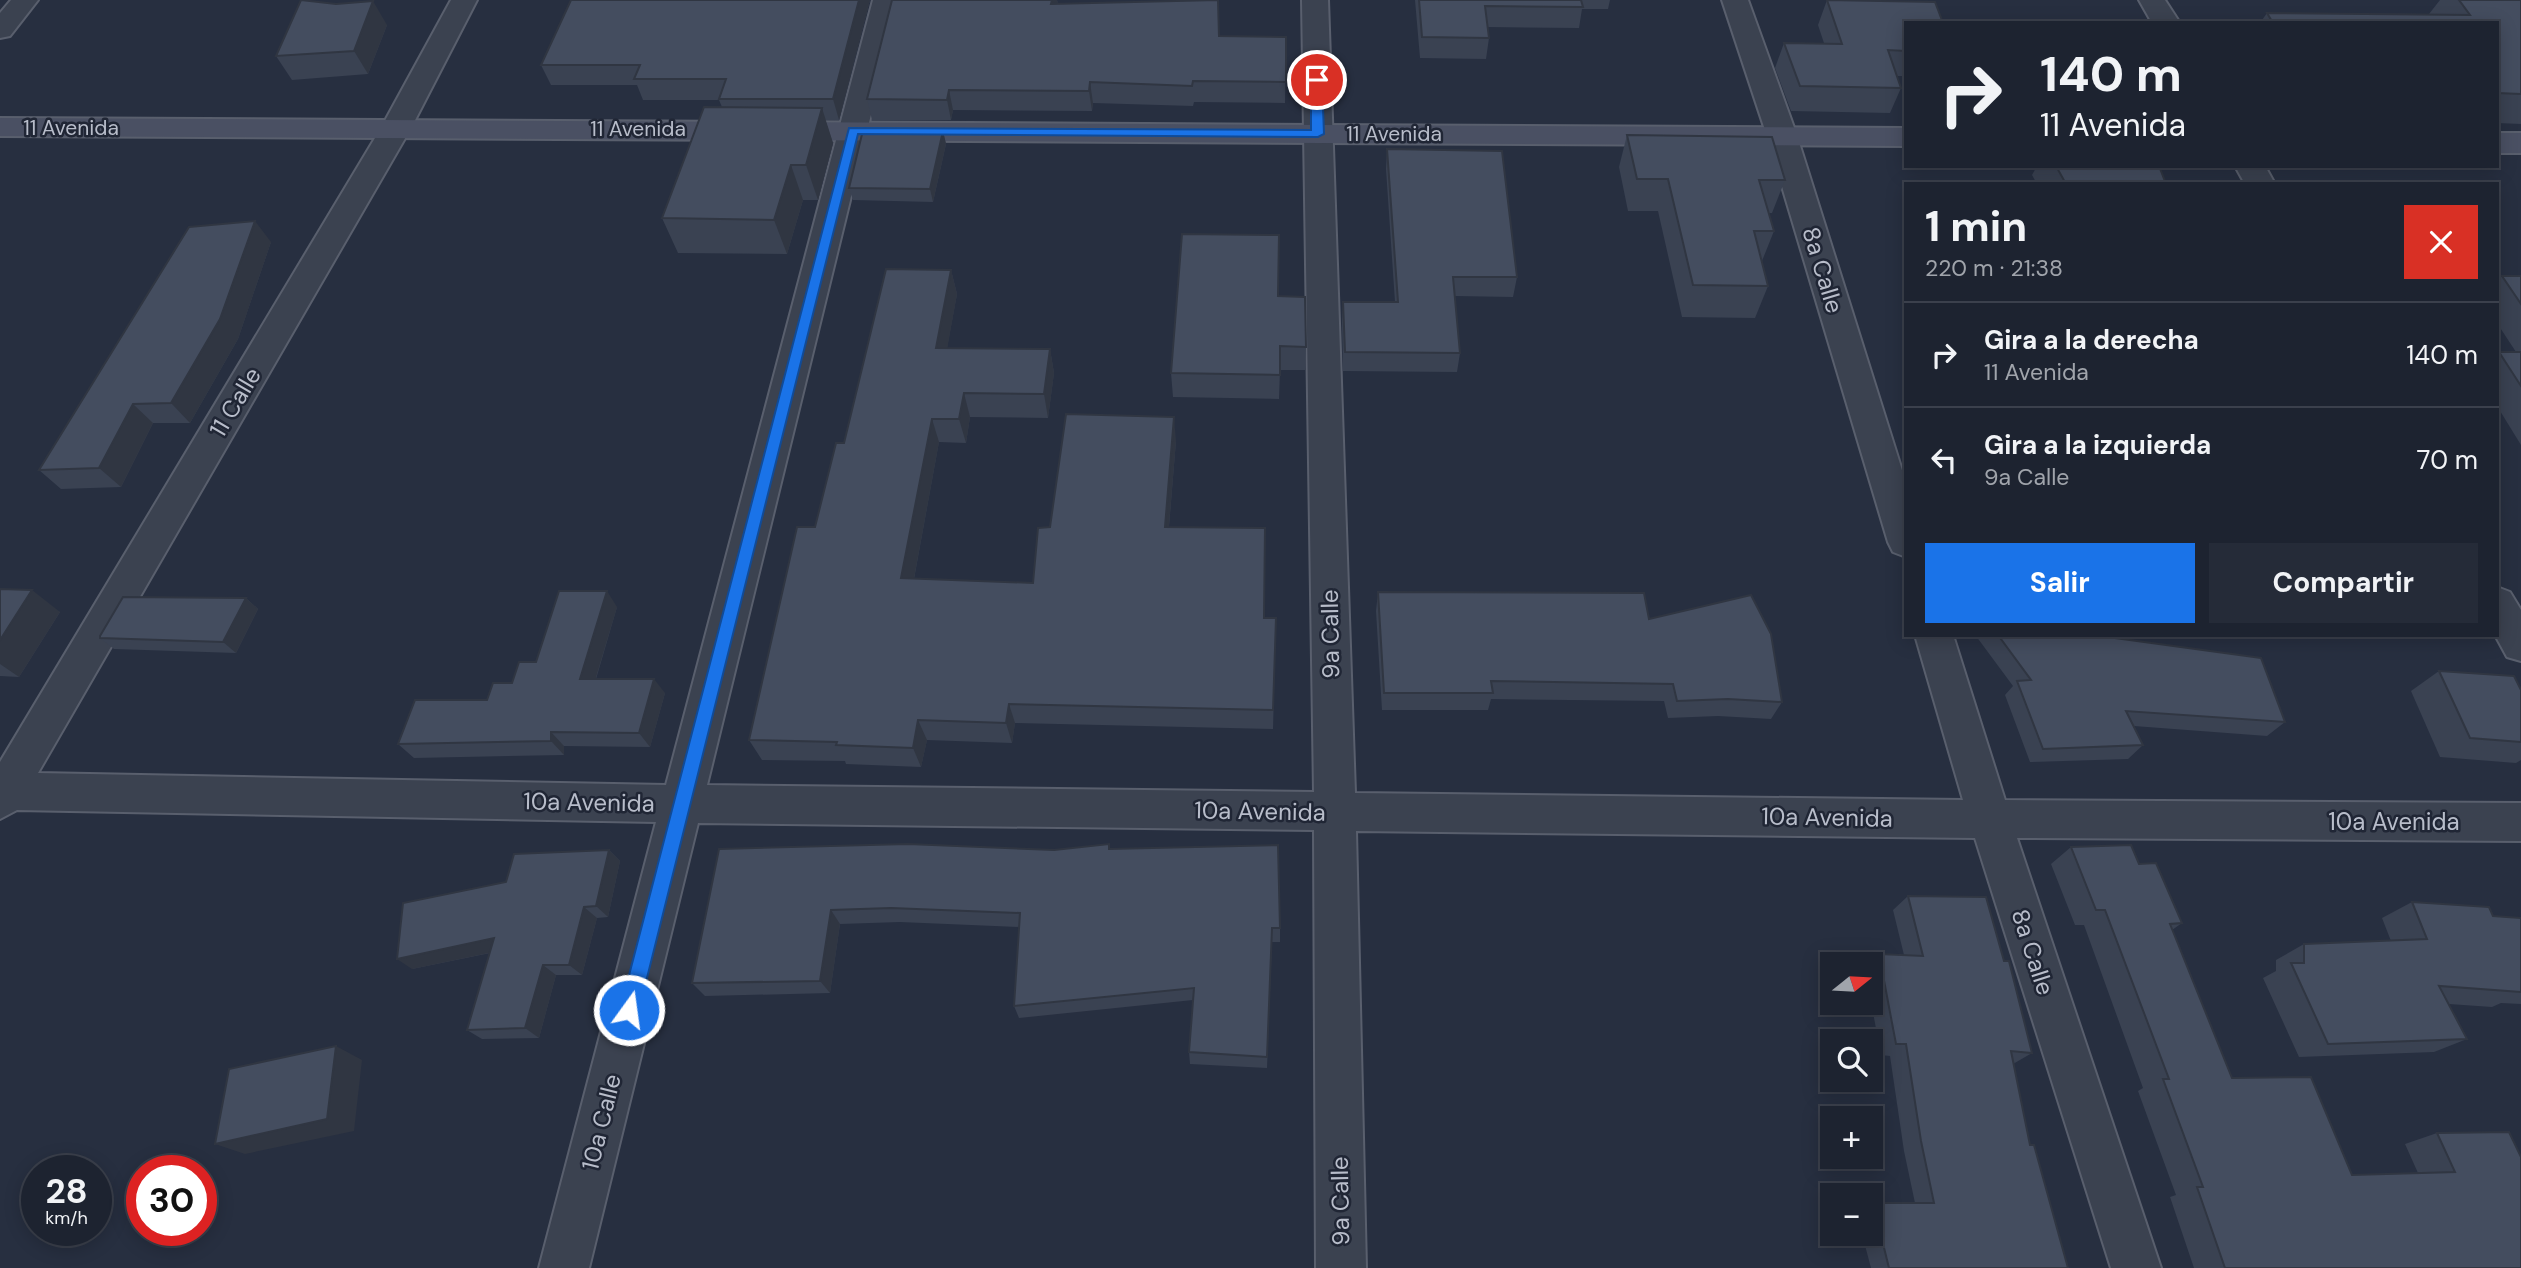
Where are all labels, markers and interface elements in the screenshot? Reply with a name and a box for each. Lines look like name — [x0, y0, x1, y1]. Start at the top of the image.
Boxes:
text: 140 m — [2040, 42, 2182, 106]
icon: right — [1925, 49, 2016, 140]
pin — [1287, 50, 1347, 110]
icon: arrive — [1298, 61, 1336, 99]
text: 11 Avenida — [2040, 104, 2186, 146]
street label: 11 Avenida — [23, 114, 119, 142]
street label: 11 Avenida — [590, 115, 686, 143]
street label: 11 Avenida — [1346, 120, 1442, 148]
text: 1 min — [1925, 199, 2027, 254]
button: close — [2404, 205, 2478, 279]
street label: 8a Calle — [1795, 223, 1851, 317]
text: 220 m · 21:38 — [1925, 253, 2063, 283]
text: Gira a la derecha — [1984, 323, 2199, 357]
icon: right — [1925, 336, 1963, 374]
text: 140 m — [2406, 338, 2478, 372]
text: 11 Avenida — [1984, 357, 2089, 387]
street label: 11 Calle — [202, 361, 268, 443]
text: Gira a la izquierda — [1984, 428, 2211, 462]
icon: left — [1925, 441, 1963, 479]
text: 70 m — [2417, 443, 2478, 477]
text: 9a Calle — [1984, 462, 2069, 492]
button: Salir — [1925, 543, 2195, 623]
button: Compartir — [2209, 543, 2478, 623]
street label: 9a Calle — [1314, 589, 1346, 679]
street label: 10a Avenida — [523, 785, 655, 819]
street label: 10a Avenida — [1194, 794, 1326, 828]
street label: 10a Avenida — [1761, 800, 1893, 834]
street label: 10a Avenida — [2328, 806, 2460, 837]
street label: 8a Calle — [2005, 905, 2061, 999]
north arrow — [1820, 952, 1883, 1015]
map controls — [1820, 952, 1883, 1246]
position arrow — [592, 973, 666, 1047]
button: search — [1820, 1029, 1883, 1092]
street label: 10a Calle — [574, 1071, 628, 1173]
button: + — [1820, 1106, 1883, 1169]
speed limit sign: 30 — [126, 1155, 217, 1246]
street label: 9a Calle — [1324, 1156, 1356, 1246]
text: 28 — [45, 1168, 88, 1214]
button: − — [1820, 1183, 1883, 1246]
text: km/h — [45, 1206, 88, 1230]

